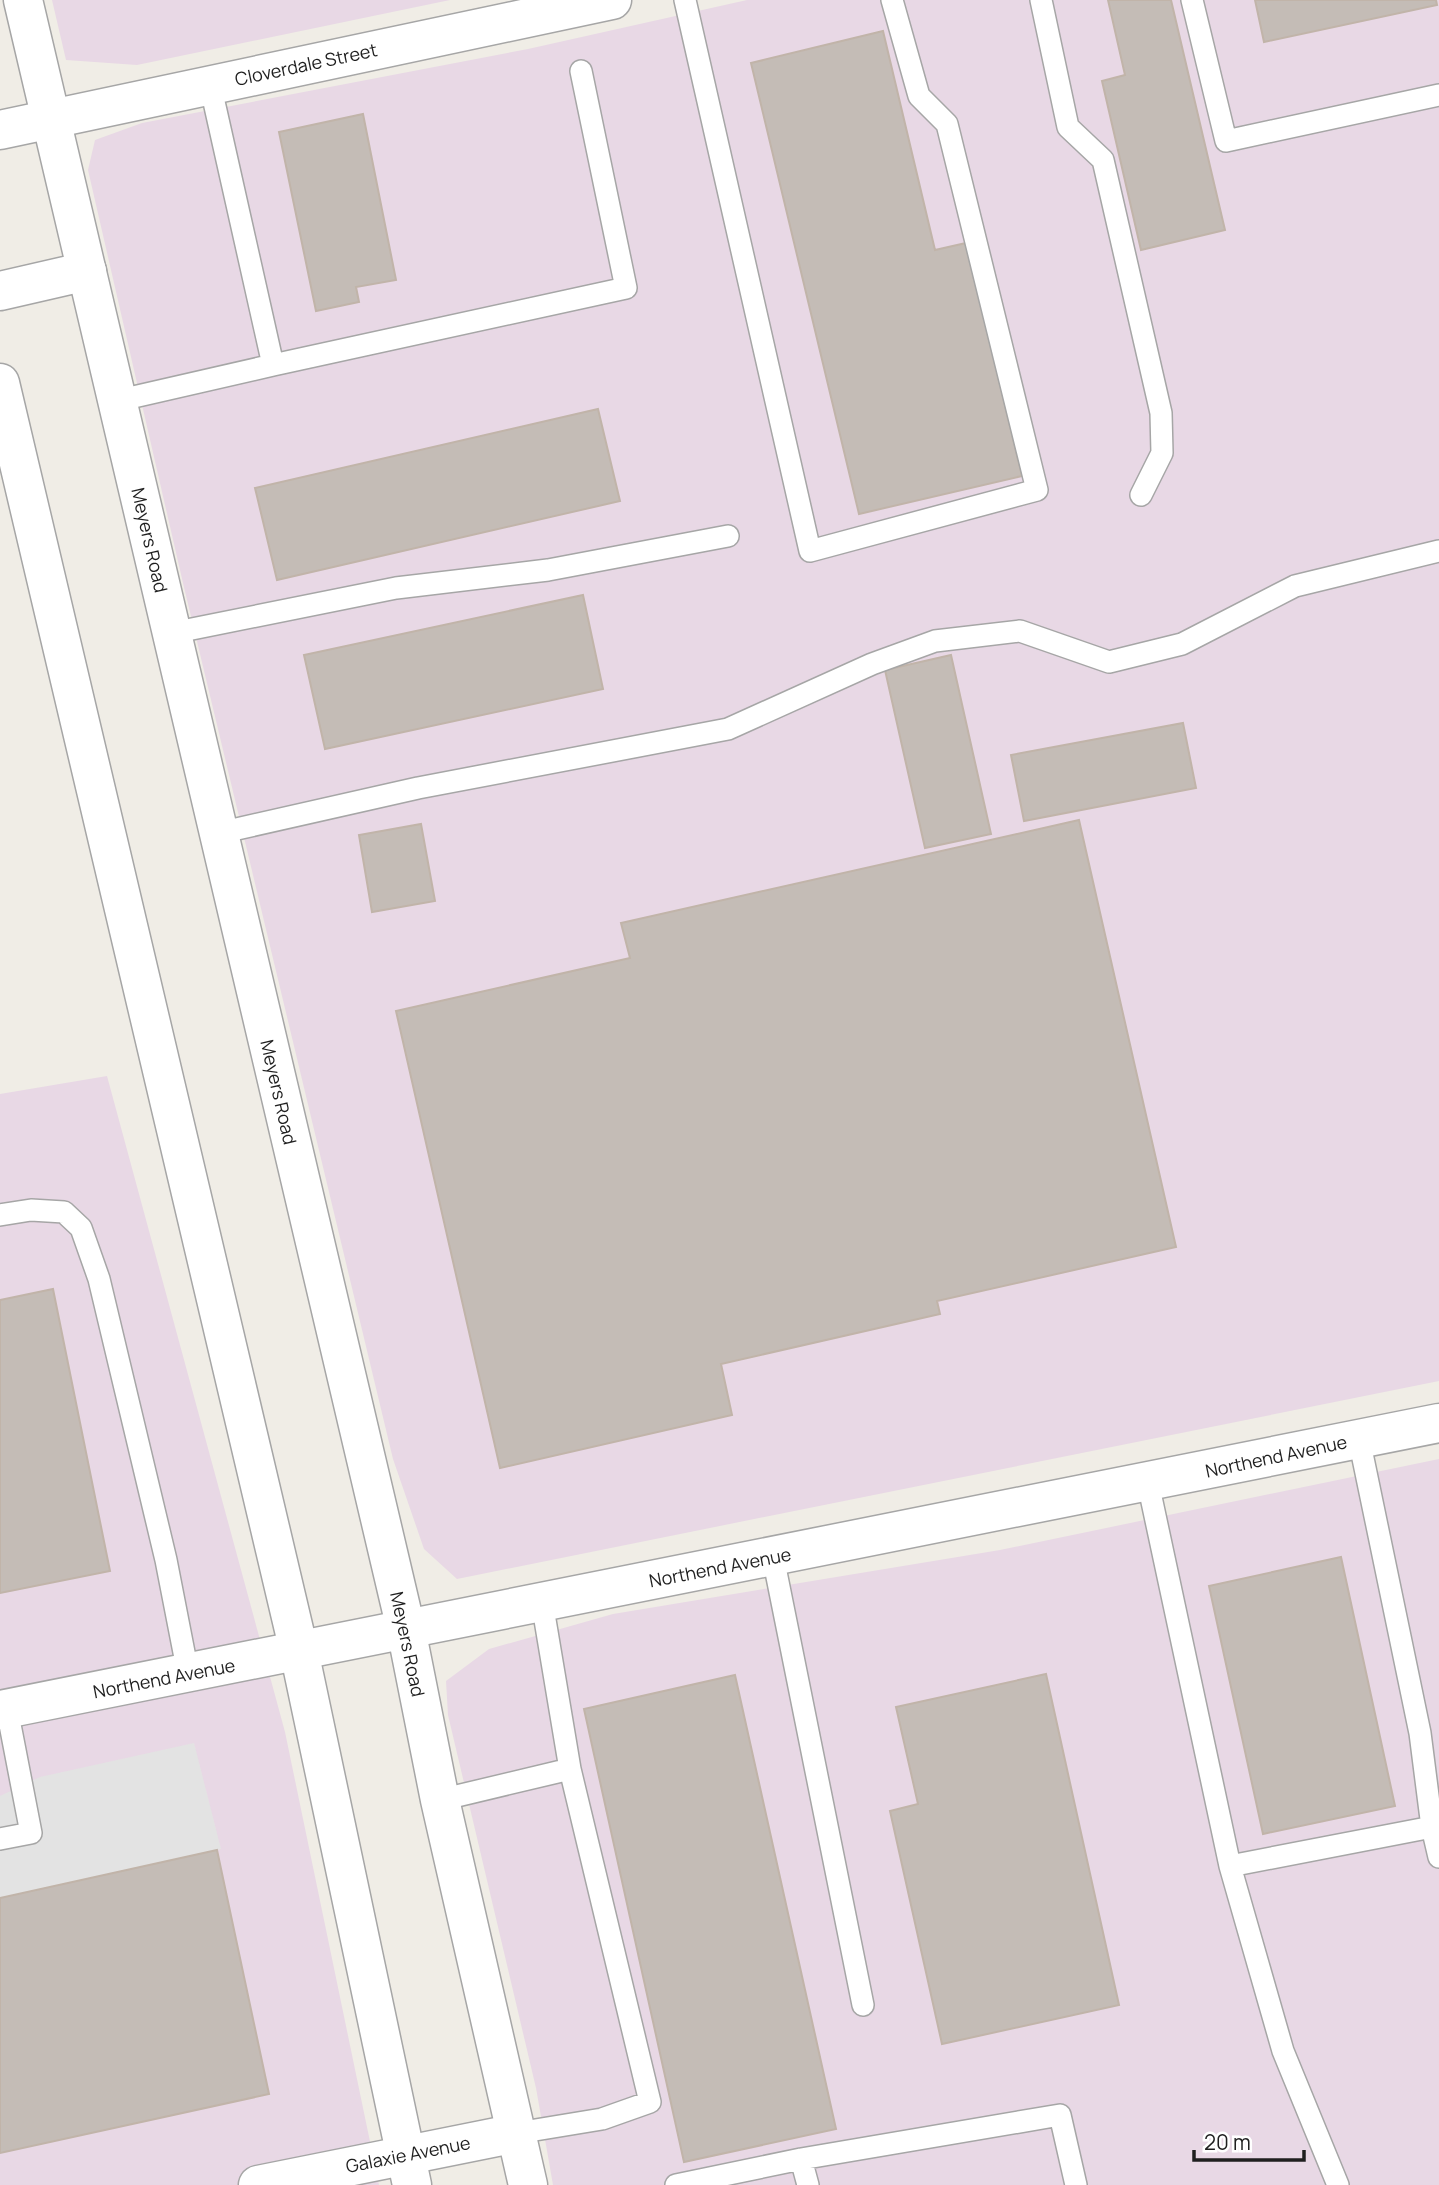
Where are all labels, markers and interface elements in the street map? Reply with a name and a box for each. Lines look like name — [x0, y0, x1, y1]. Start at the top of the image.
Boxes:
street label: Cloverdale Street — [233, 37, 379, 91]
street label: Meyers Road — [126, 485, 174, 595]
street label: Meyers Road — [255, 1037, 303, 1147]
street label: Northend Avenue — [1203, 1429, 1349, 1483]
street label: Northend Avenue — [647, 1541, 793, 1593]
street label: Meyers Road — [385, 1589, 431, 1699]
street label: Northend Avenue — [91, 1652, 237, 1704]
scale bar — [1194, 2118, 1304, 2162]
text: 20 m — [1204, 2128, 1251, 2156]
street label: Galaxie Avenue — [344, 2130, 472, 2178]

